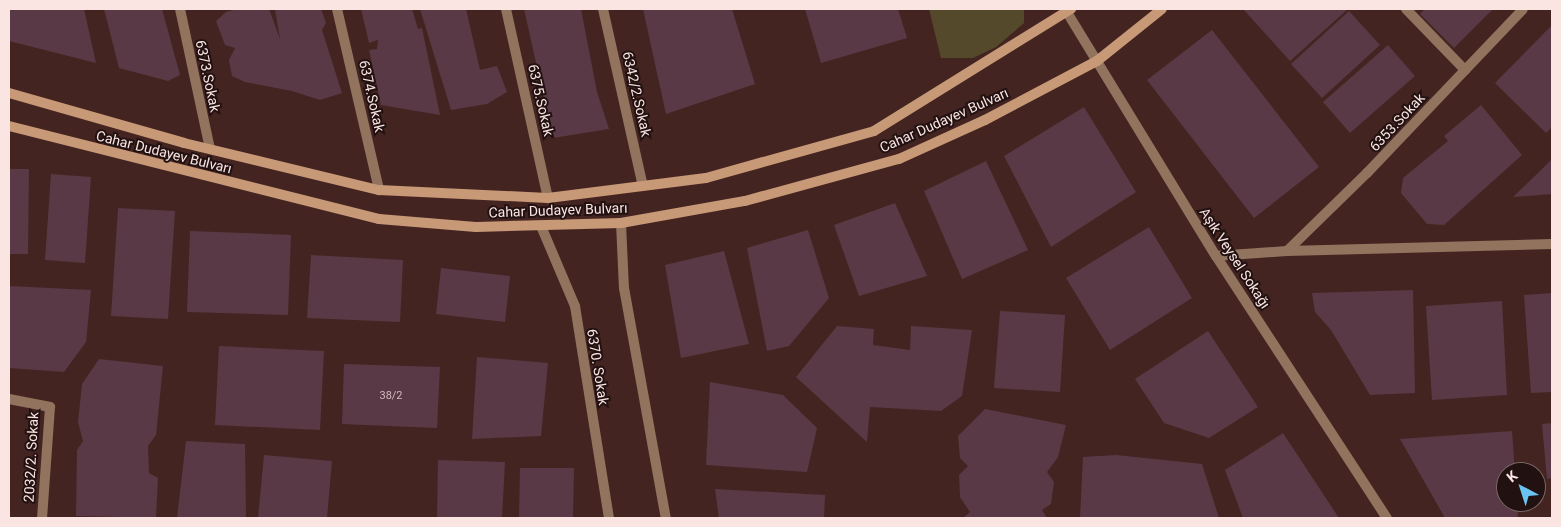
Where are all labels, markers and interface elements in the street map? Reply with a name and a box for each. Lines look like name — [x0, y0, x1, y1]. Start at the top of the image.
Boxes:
street label: 6373.Sokak — [192, 38, 224, 114]
street label: 6342/2.Sokak — [619, 50, 655, 138]
street label: 6374.Sokak — [356, 58, 388, 134]
street label: 6375.Sokak — [525, 62, 557, 138]
street label: Cahar Dudayev Bulvarı — [877, 84, 1011, 156]
street label: 6353.Sokak — [1366, 89, 1428, 155]
street label: Cahar Dudayev Bulvarı — [95, 127, 233, 177]
street label: Cahar Dudayev Bulvarı — [488, 199, 628, 221]
street label: Aşık Veysel Sokağı — [1196, 204, 1274, 312]
street label: 6370. Sokak — [584, 328, 612, 406]
house number: 38/2 — [379, 389, 403, 403]
street label: 2032/2. Sokak — [20, 411, 42, 503]
north arrow — [1496, 462, 1546, 512]
text: K — [1503, 467, 1521, 485]

